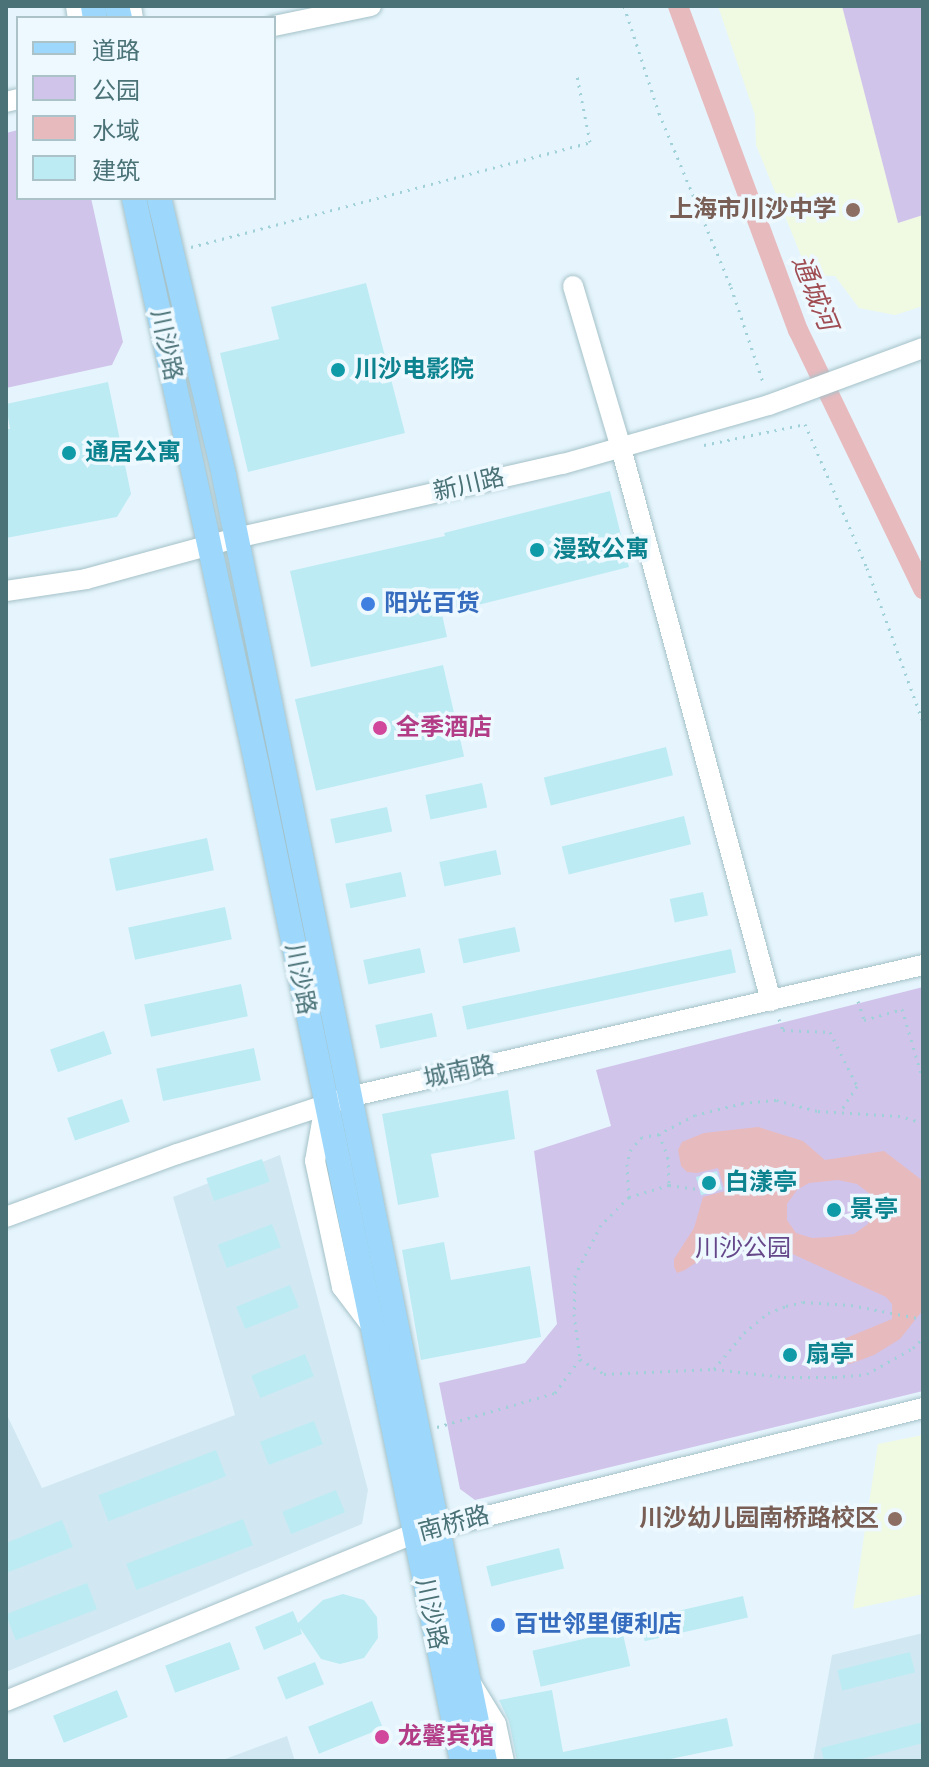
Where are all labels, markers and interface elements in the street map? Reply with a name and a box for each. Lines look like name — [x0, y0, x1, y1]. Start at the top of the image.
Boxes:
legend — [16, 16, 276, 200]
text: 道路 — [92, 37, 140, 65]
text: 公园 — [92, 77, 140, 105]
text: 水域 — [92, 117, 140, 145]
text: 建筑 — [92, 157, 140, 185]
place label: 上海市川沙中学 — [669, 196, 837, 224]
marker: 上海市川沙中学 — [844, 201, 862, 219]
water label: 通城河 — [785, 251, 843, 335]
street label: 川沙路 — [144, 307, 188, 383]
place label: 川沙电影院 — [354, 356, 474, 384]
marker: 川沙电影院 — [329, 361, 347, 379]
place label: 通居公寓 — [85, 439, 181, 467]
marker: 通居公寓 — [60, 444, 78, 462]
street label: 新川路 — [431, 463, 507, 507]
place label: 漫致公寓 — [553, 536, 649, 564]
marker: 漫致公寓 — [528, 541, 546, 559]
place label: 阳光百货 — [384, 590, 480, 618]
marker: 阳光百货 — [359, 595, 377, 613]
place label: 全季酒店 — [396, 714, 492, 742]
marker: 全季酒店 — [371, 719, 389, 737]
street label: 川沙路 — [279, 941, 321, 1017]
street label: 城南路 — [421, 1050, 497, 1094]
place label: 白漾亭 — [725, 1169, 797, 1197]
marker: 白漾亭 — [700, 1174, 718, 1192]
place label: 景亭 — [850, 1196, 898, 1224]
marker: 景亭 — [825, 1201, 843, 1219]
park label: 川沙公园 — [695, 1235, 791, 1263]
place label: 扇亭 — [806, 1341, 854, 1369]
marker: 扇亭 — [781, 1346, 799, 1364]
street label: 南桥路 — [415, 1501, 493, 1547]
place label: 川沙幼儿园南桥路校区 — [639, 1505, 879, 1533]
marker: 川沙幼儿园南桥路校区 — [886, 1510, 904, 1528]
street label: 川沙路 — [409, 1576, 453, 1652]
place label: 百世邻里便利店 — [514, 1611, 682, 1639]
marker: 百世邻里便利店 — [489, 1616, 507, 1634]
place label: 龙馨宾馆 — [398, 1723, 494, 1751]
marker: 龙馨宾馆 — [373, 1728, 391, 1746]

